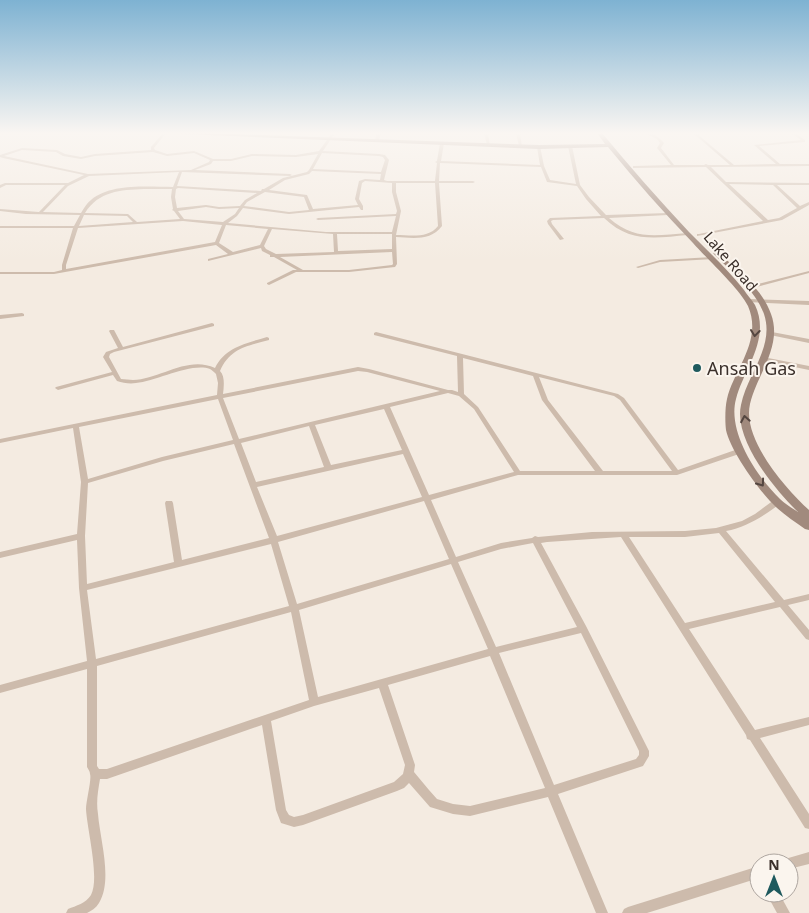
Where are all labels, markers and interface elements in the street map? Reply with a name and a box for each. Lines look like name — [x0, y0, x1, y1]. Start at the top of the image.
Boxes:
street label: Lake Road — [700, 227, 762, 295]
one-way arrow — [750, 329, 760, 338]
place label: Ansah Gas — [707, 356, 796, 380]
marker: Ansah Gas — [691, 362, 703, 374]
one-way arrow — [741, 414, 751, 423]
one-way arrow — [755, 477, 764, 487]
north arrow — [749, 853, 799, 903]
text: N — [768, 855, 780, 874]

